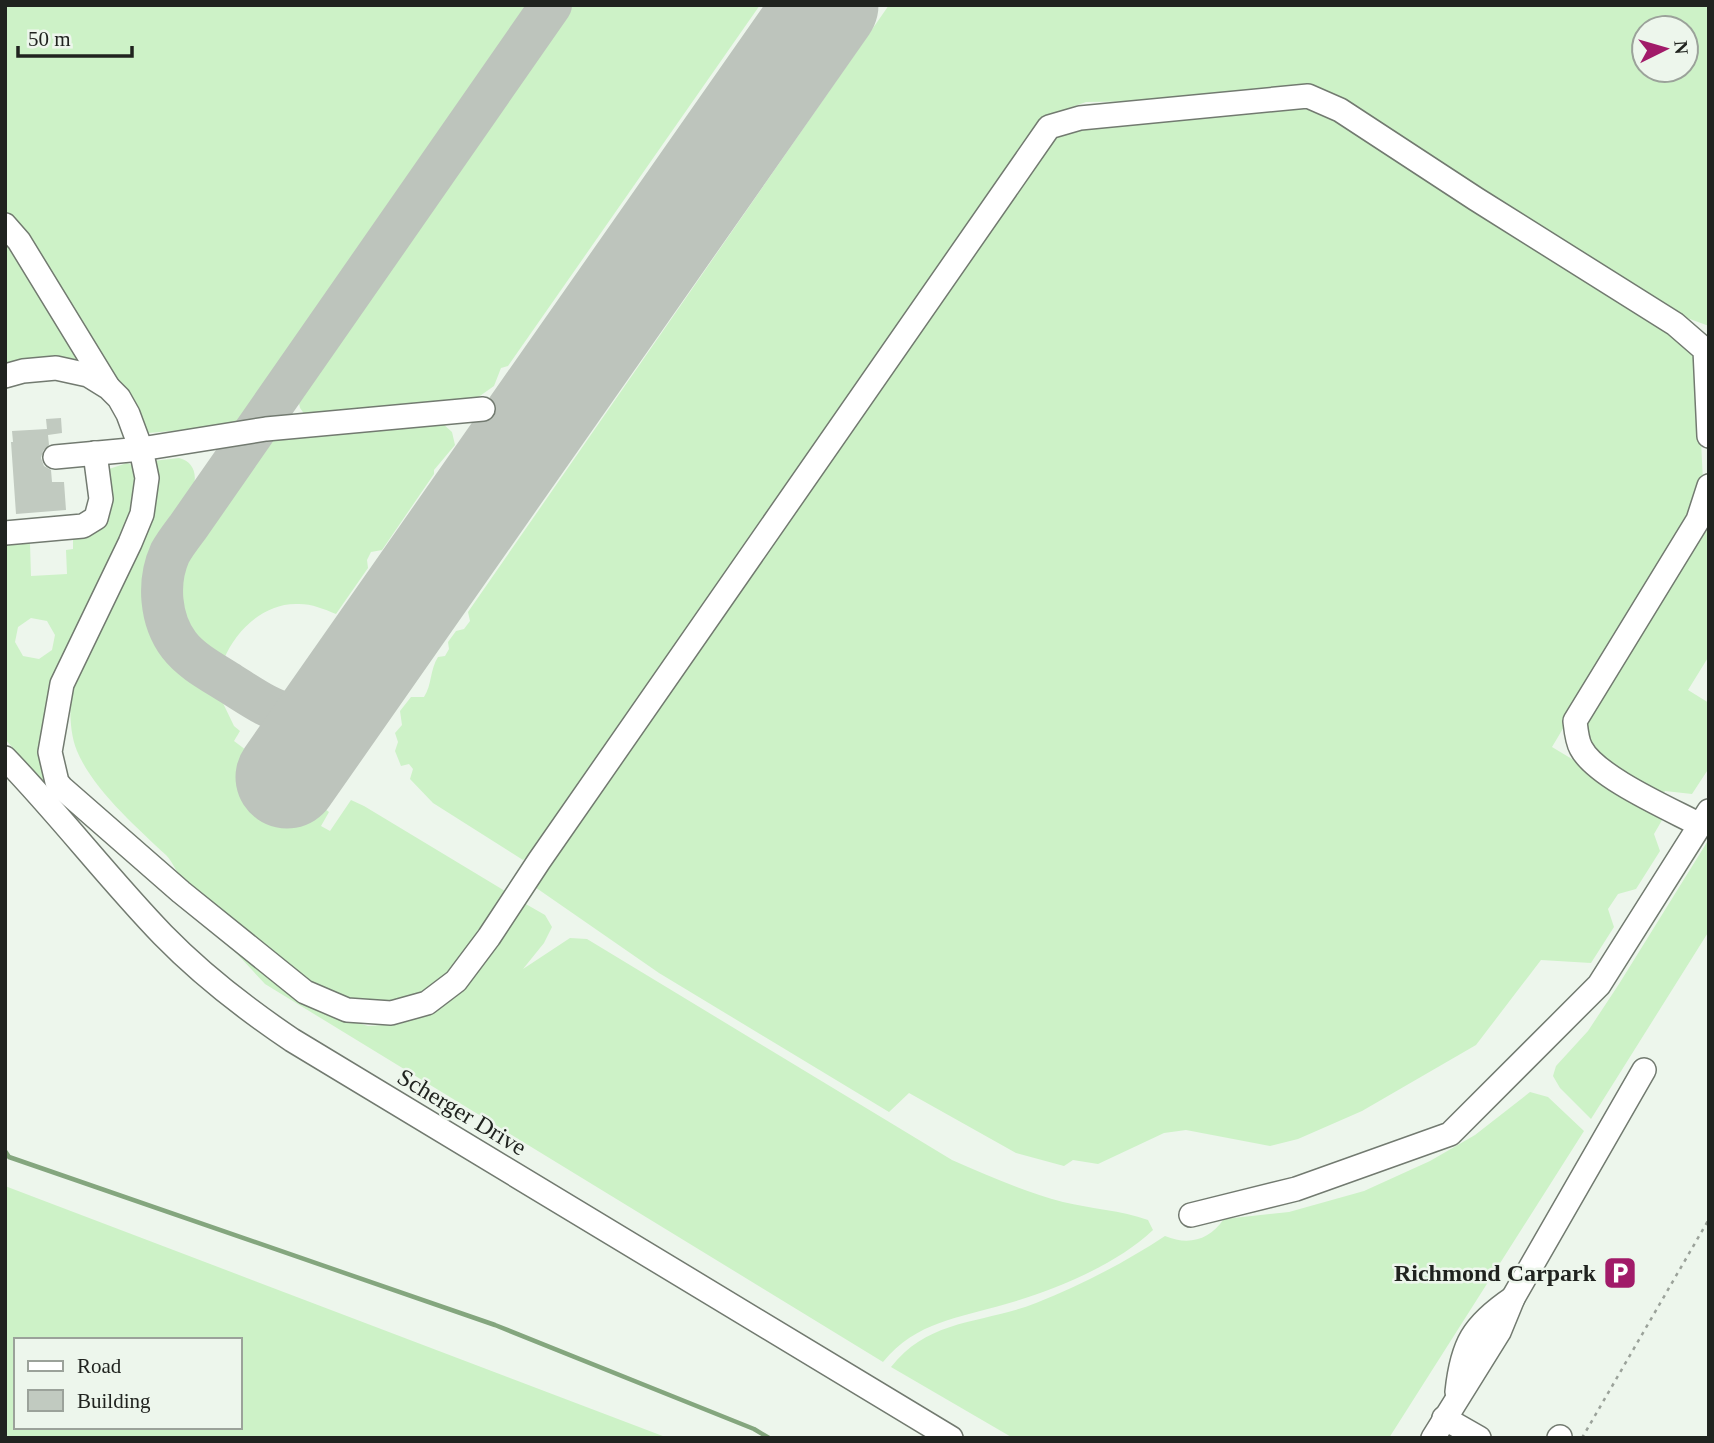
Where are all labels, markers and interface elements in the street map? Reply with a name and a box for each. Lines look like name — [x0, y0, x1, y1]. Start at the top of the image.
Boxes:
scale bar — [18, 14, 131, 58]
north arrow — [1630, 14, 1700, 84]
text: 50 m — [28, 27, 71, 51]
text: N — [1670, 40, 1693, 56]
street label: Scherger Drive — [393, 1063, 531, 1161]
parking icon: Richmond Carpark — [1601, 1254, 1639, 1292]
place label: Richmond Carpark — [1394, 1260, 1597, 1286]
legend — [14, 1338, 242, 1429]
text: Road — [77, 1354, 122, 1378]
text: Building — [77, 1389, 151, 1413]

